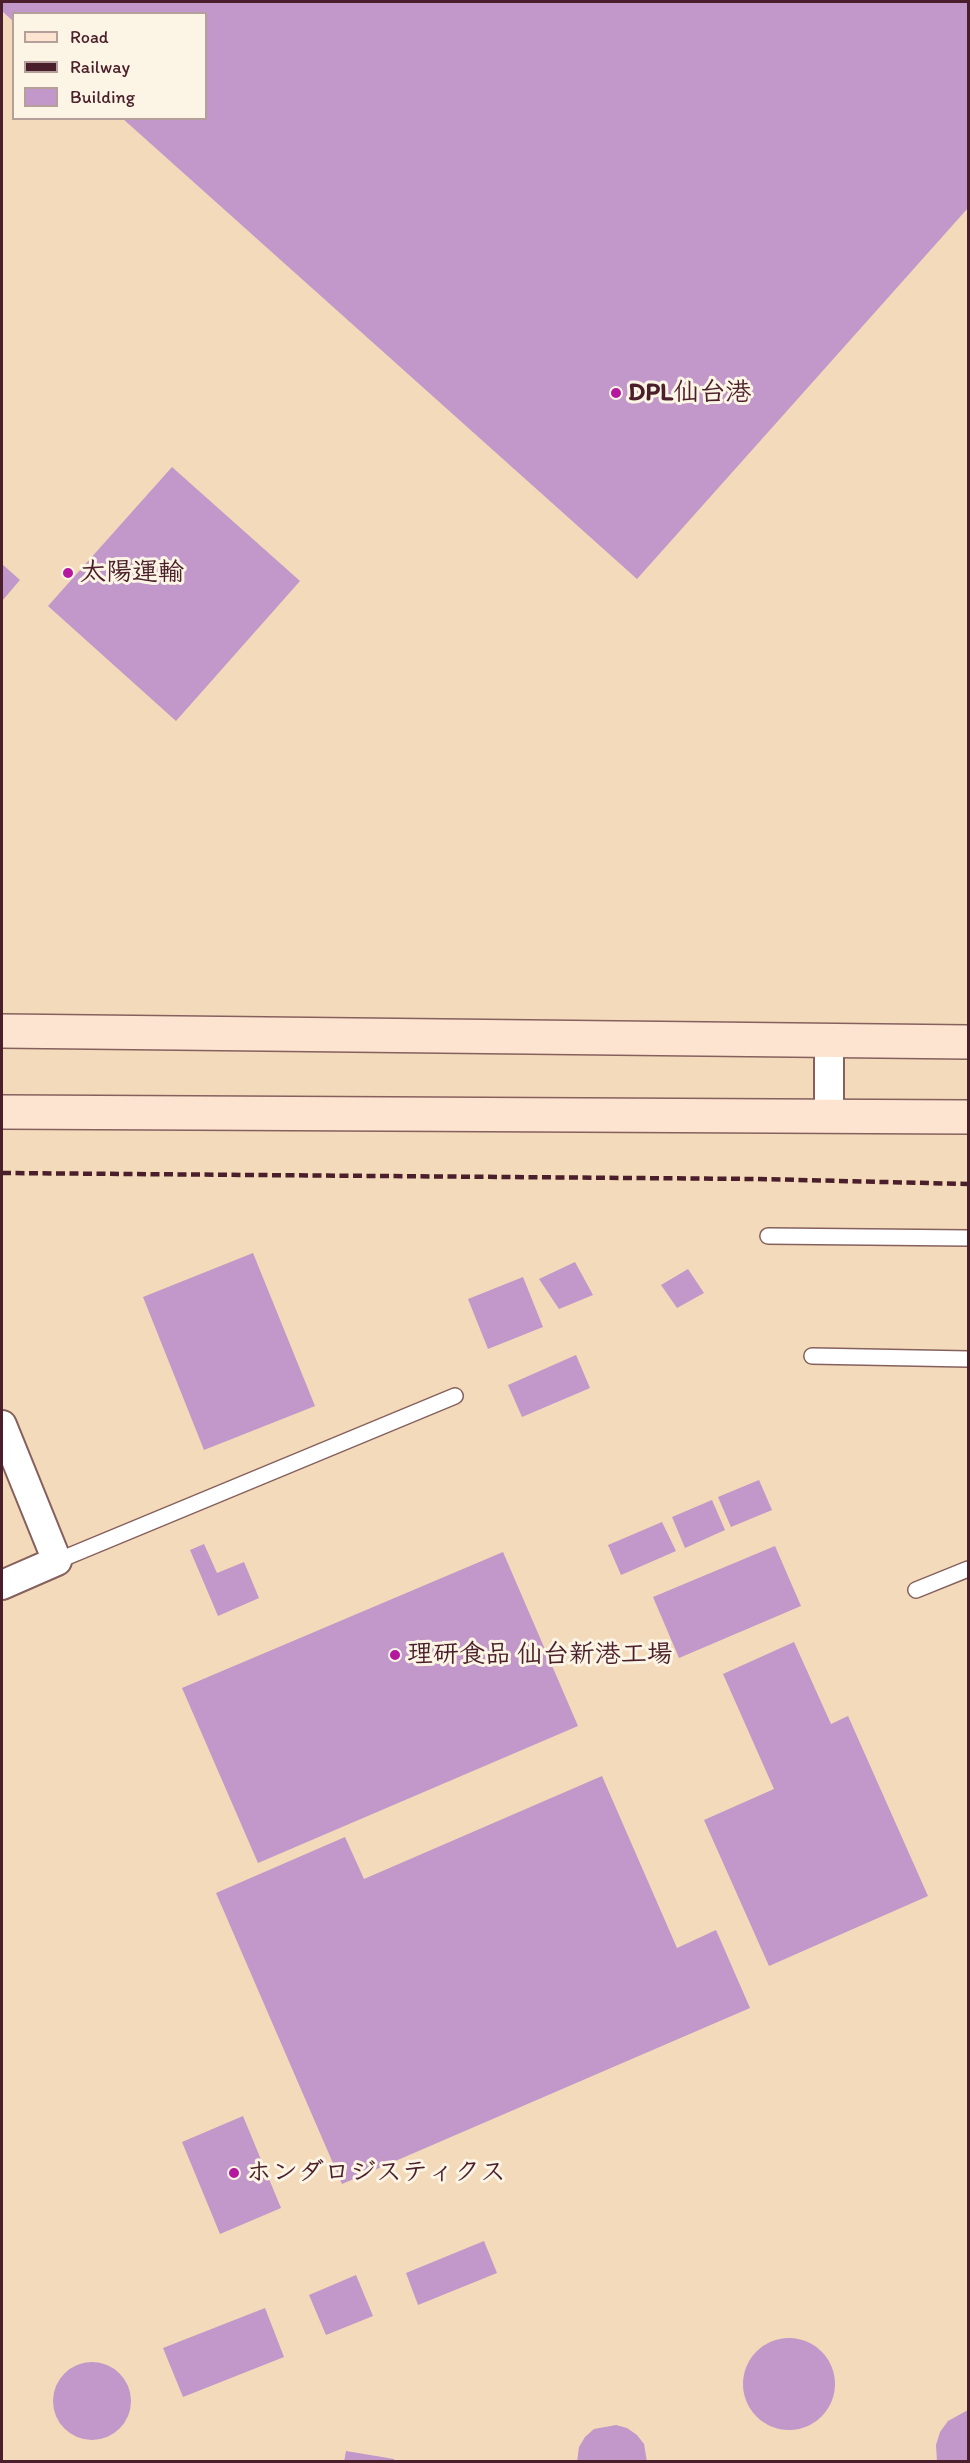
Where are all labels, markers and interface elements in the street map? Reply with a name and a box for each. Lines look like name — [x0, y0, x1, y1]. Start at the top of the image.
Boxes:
legend — [12, 12, 207, 120]
text: Road — [70, 26, 109, 48]
text: Railway — [70, 56, 130, 78]
text: Building — [70, 86, 135, 108]
place label: DPL仙台港 — [628, 377, 751, 409]
marker: DPL仙台港 — [609, 386, 623, 400]
place label: 太陽運輸 — [80, 557, 184, 589]
marker: 太陽運輸 — [61, 566, 75, 580]
place label: 理研食品 仙台新港工場 — [407, 1639, 673, 1671]
marker: 理研食品 仙台新港工場 — [388, 1648, 402, 1662]
place label: ホンダロジスティクス — [246, 2157, 506, 2189]
marker: ホンダロジスティクス — [227, 2166, 241, 2180]

